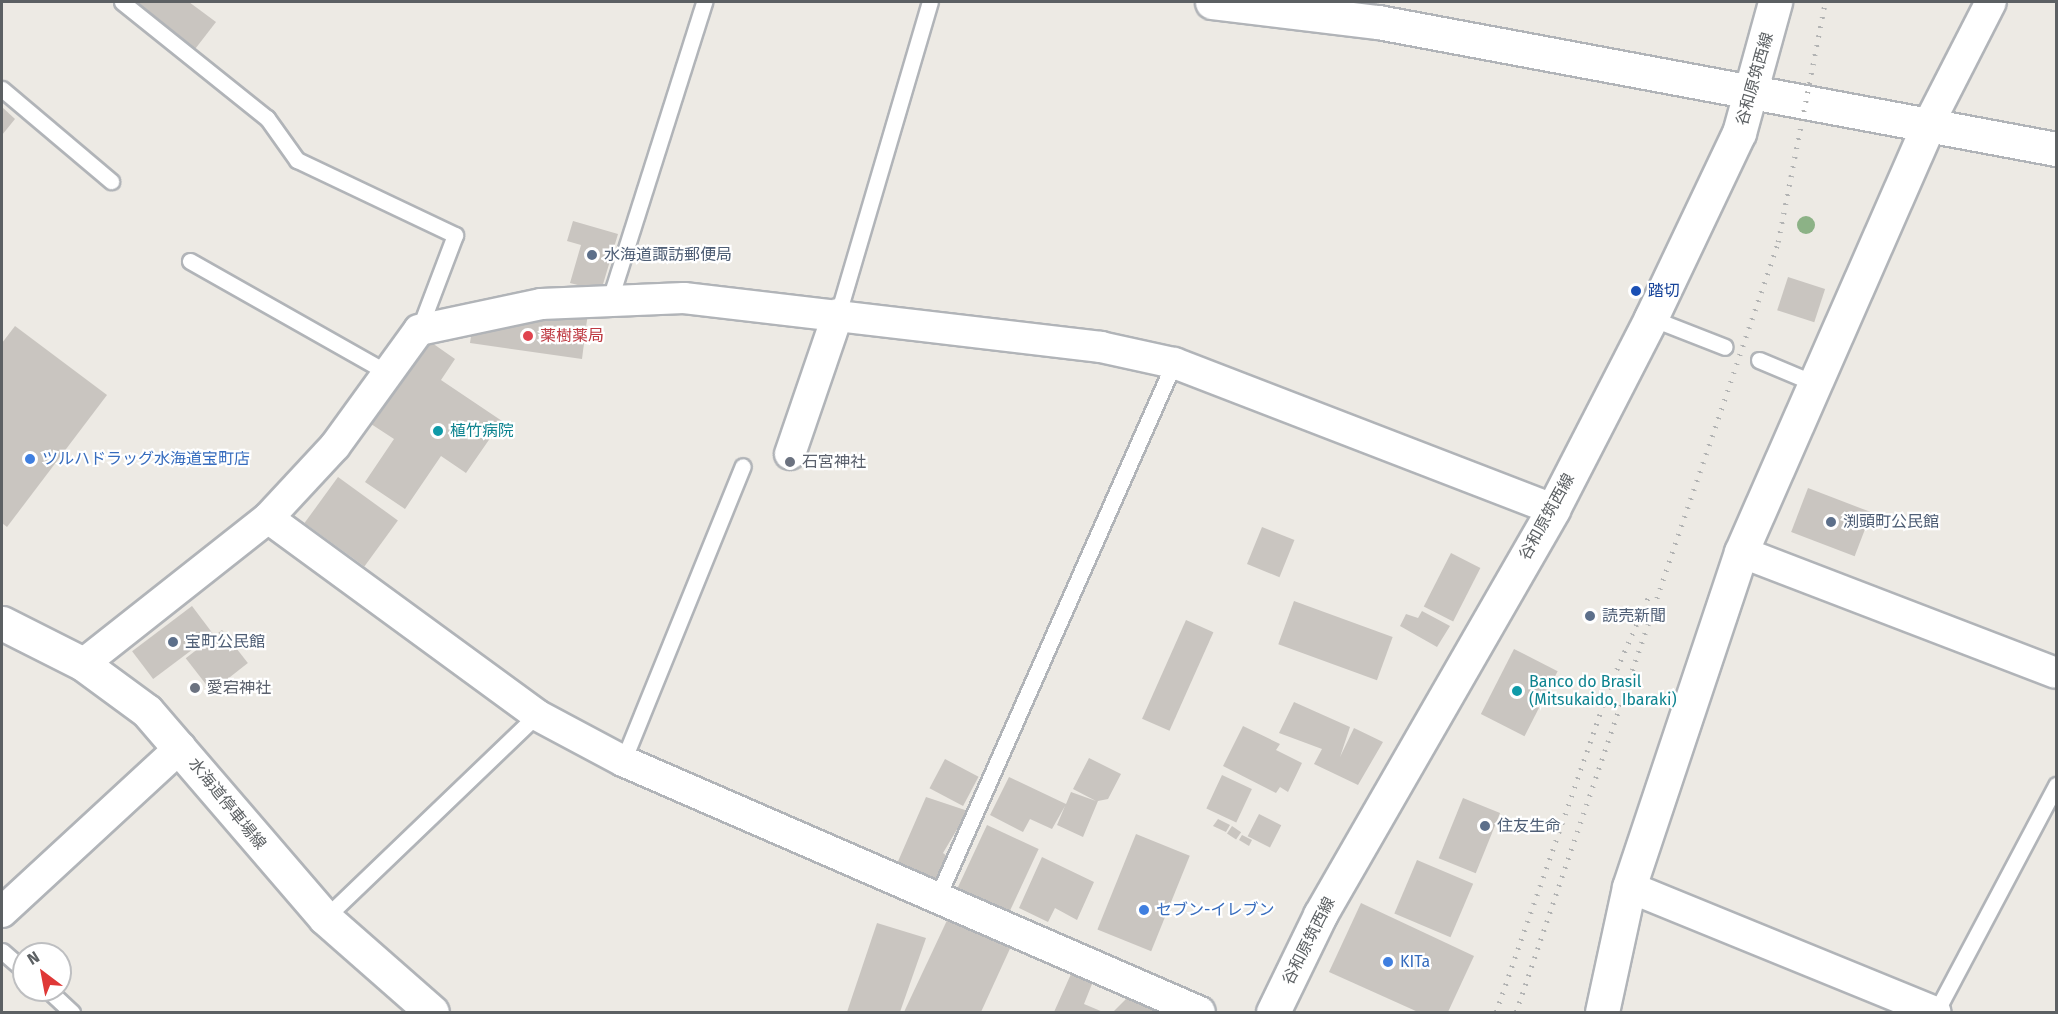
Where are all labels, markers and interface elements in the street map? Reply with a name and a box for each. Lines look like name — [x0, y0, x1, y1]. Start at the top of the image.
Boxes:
street label: 谷和原筑西線 — [1733, 30, 1777, 128]
place label: 水海道諏訪郵便局 — [604, 245, 732, 265]
marker: 水海道諏訪郵便局 — [585, 248, 599, 262]
place label: 踏切 — [1648, 281, 1680, 301]
marker: 踏切 — [1629, 284, 1643, 298]
place label: 薬樹薬局 — [540, 326, 604, 346]
marker: 薬樹薬局 — [521, 329, 535, 343]
place label: 植竹病院 — [450, 421, 514, 441]
marker: 植竹病院 — [431, 424, 445, 438]
place label: ツルハドラッグ水海道宝町店 — [42, 449, 250, 469]
marker: ツルハドラッグ水海道宝町店 — [23, 452, 37, 466]
place label: 石宮神社 — [802, 452, 866, 472]
marker: 石宮神社 — [783, 455, 797, 469]
street label: 谷和原筑西線 — [1515, 470, 1579, 564]
place label: 渕頭町公民館 — [1843, 512, 1939, 532]
marker: 渕頭町公民館 — [1824, 515, 1838, 529]
place label: 読売新聞 — [1602, 606, 1666, 626]
marker: 読売新聞 — [1583, 609, 1597, 623]
place label: 宝町公民館 — [185, 632, 265, 652]
marker: 宝町公民館 — [166, 635, 180, 649]
place label: Banco do Brasil (Mitsukaido, Ibaraki) — [1529, 672, 1677, 710]
place label: 愛宕神社 — [207, 678, 271, 698]
marker: 愛宕神社 — [188, 681, 202, 695]
marker: Banco do Brasil (Mitsukaido, Ibaraki) — [1510, 684, 1524, 698]
street label: 水海道停車場線 — [184, 754, 270, 854]
place label: 住友生命 — [1497, 816, 1561, 836]
marker: 住友生命 — [1478, 819, 1492, 833]
street label: 谷和原筑西線 — [1279, 894, 1339, 988]
place label: セブン-イレブン — [1156, 900, 1274, 920]
marker: セブン-イレブン — [1137, 903, 1151, 917]
north arrow — [12, 942, 72, 1002]
text: N — [24, 947, 43, 969]
place label: KITa — [1400, 952, 1430, 972]
marker: KITa — [1381, 955, 1395, 969]

